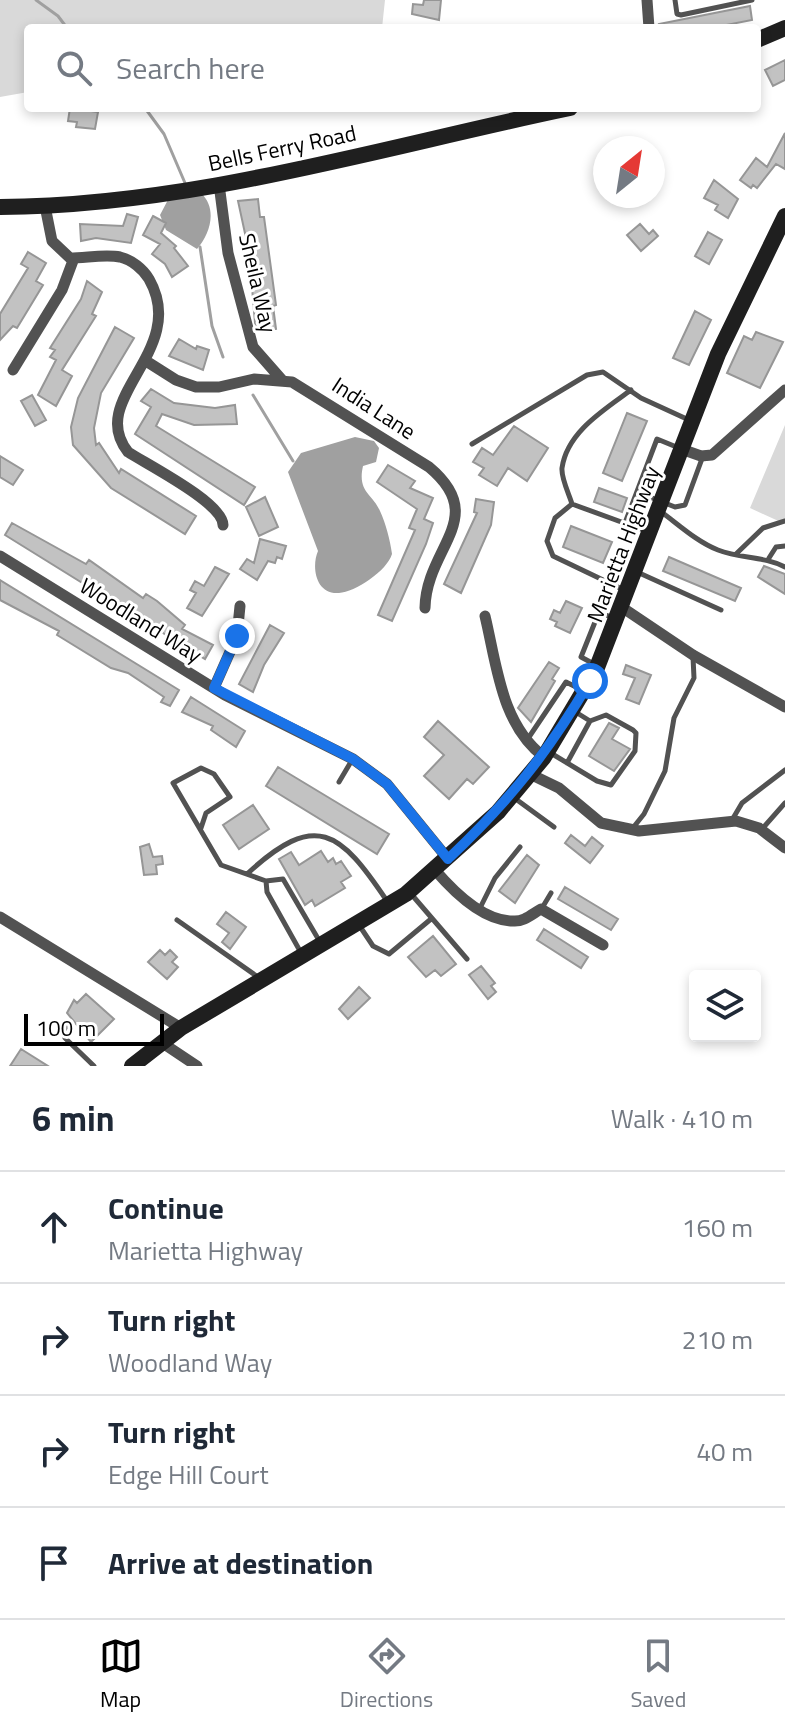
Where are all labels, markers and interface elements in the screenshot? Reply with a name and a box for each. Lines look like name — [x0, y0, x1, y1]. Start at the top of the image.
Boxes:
search box — [24, 24, 761, 112]
text: Search here — [116, 45, 265, 91]
icon: search — [52, 46, 96, 90]
street label: Bells Ferry Road — [205, 116, 359, 180]
north arrow — [593, 136, 665, 208]
street label: Sheila Way — [230, 230, 286, 337]
street label: India Lane — [325, 368, 423, 448]
street label: Marietta Highway — [578, 460, 669, 627]
street label: Woodland Way — [73, 569, 209, 671]
route end — [219, 618, 255, 654]
route start — [572, 663, 608, 699]
map controls — [689, 970, 761, 1042]
button: layers — [689, 970, 761, 1042]
scale bar — [24, 1010, 164, 1046]
text: 100 m — [36, 1011, 96, 1045]
text: 6 min — [32, 1092, 115, 1144]
text: Walk · 410 m — [611, 1099, 753, 1138]
text: Continue — [108, 1185, 224, 1231]
icon: ahead — [32, 1205, 76, 1249]
text: 160 m — [682, 1208, 753, 1247]
text: Marietta Highway — [108, 1231, 303, 1270]
text: Turn right — [108, 1297, 236, 1343]
icon: right — [32, 1317, 76, 1361]
text: 210 m — [682, 1320, 753, 1359]
text: Woodland Way — [108, 1343, 272, 1382]
text: Turn right — [108, 1409, 236, 1455]
icon: right — [32, 1429, 76, 1473]
text: 40 m — [696, 1432, 753, 1471]
text: Edge Hill Court — [108, 1455, 269, 1494]
text: Arrive at destination — [108, 1540, 373, 1586]
icon: arrive — [32, 1541, 76, 1585]
tab: Map — [99, 1634, 143, 1716]
tab: Directions — [340, 1634, 433, 1716]
tab: Saved — [630, 1634, 686, 1716]

